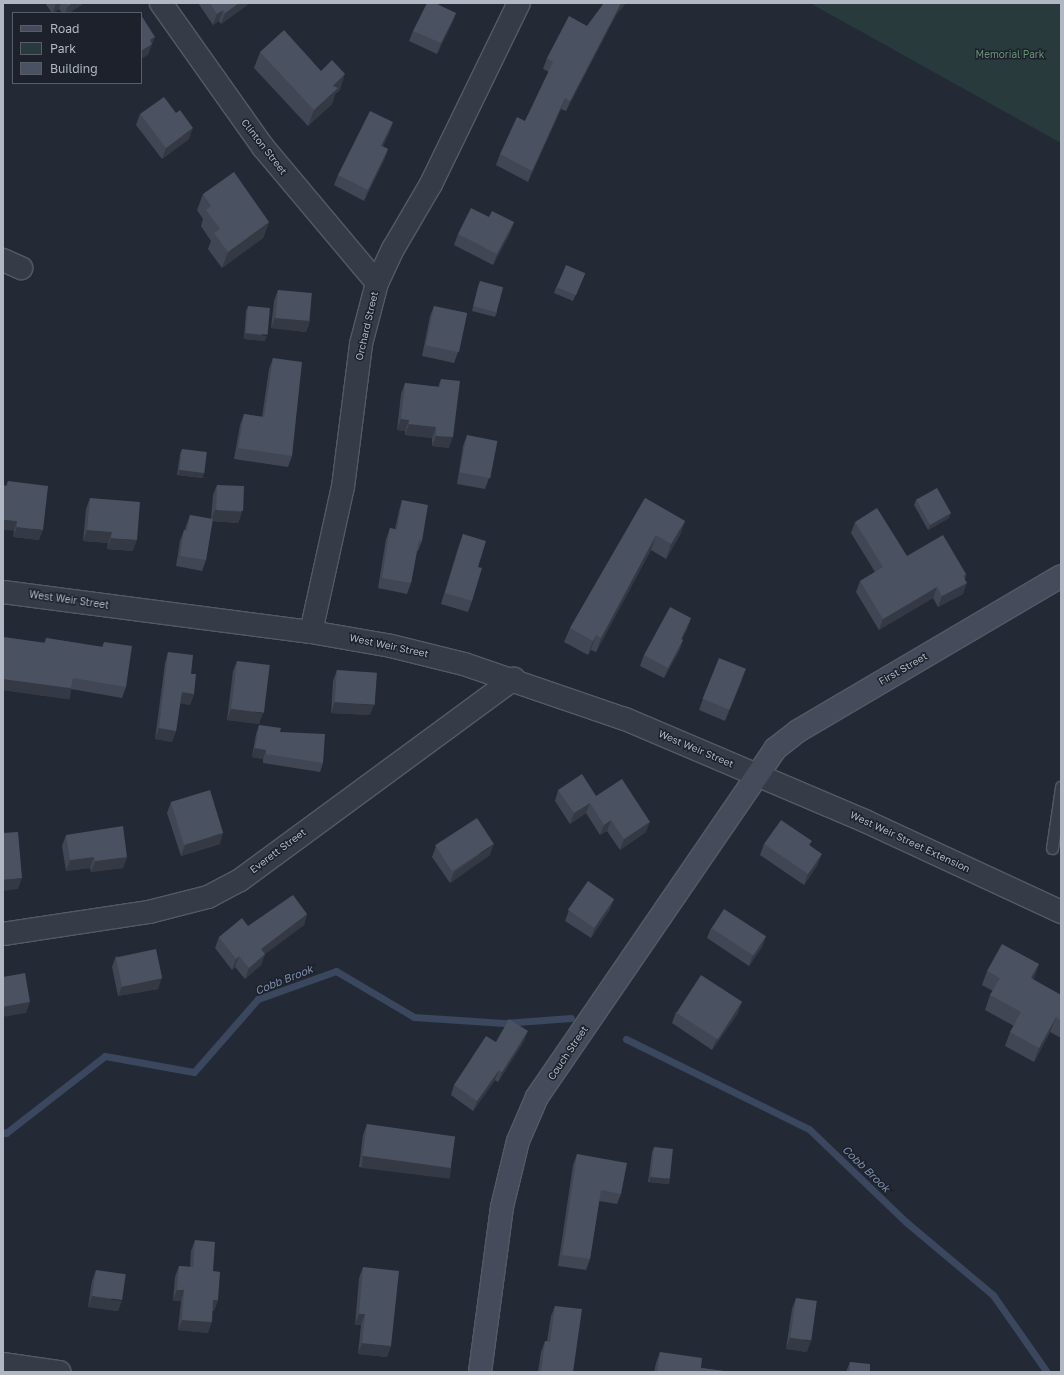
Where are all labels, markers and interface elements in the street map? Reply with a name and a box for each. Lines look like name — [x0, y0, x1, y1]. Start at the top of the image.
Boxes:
legend — [12, 12, 142, 84]
text: Road — [50, 21, 79, 36]
text: Park — [50, 41, 76, 56]
park label: Memorial Park — [976, 49, 1044, 61]
text: Building — [50, 61, 98, 76]
street label: Clinton Street — [239, 117, 289, 177]
street label: Orchard Street — [353, 290, 381, 362]
street label: West Weir Street — [28, 588, 110, 612]
street label: West Weir Street — [348, 632, 430, 660]
street label: First Street — [877, 650, 929, 688]
street label: West Weir Street — [657, 728, 735, 770]
street label: West Weir Street Extension — [848, 809, 972, 875]
street label: Everett Street — [248, 826, 308, 876]
water label: Cobb Brook — [253, 962, 315, 998]
street label: Couch Street — [546, 1024, 590, 1082]
water label: Cobb Brook — [839, 1143, 893, 1195]

